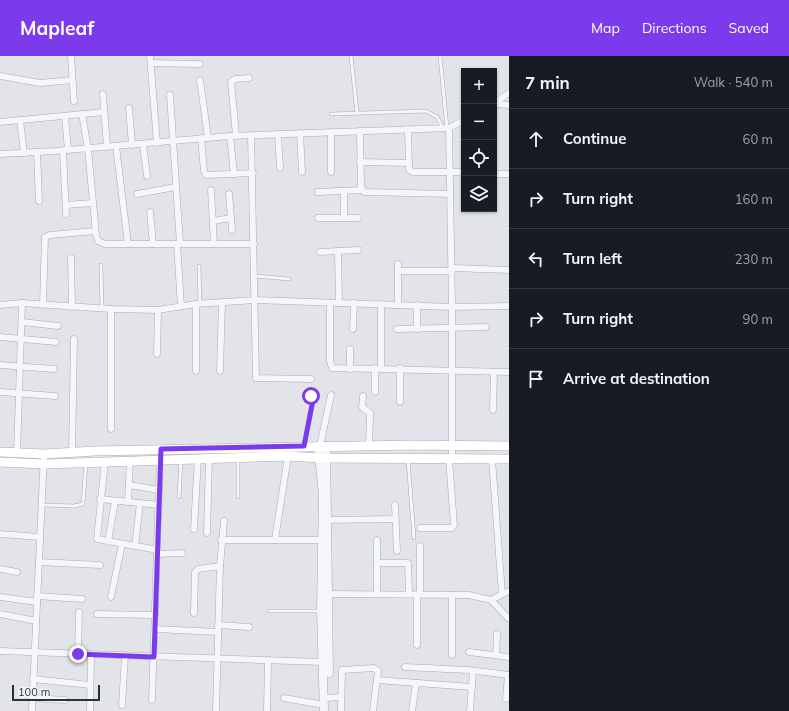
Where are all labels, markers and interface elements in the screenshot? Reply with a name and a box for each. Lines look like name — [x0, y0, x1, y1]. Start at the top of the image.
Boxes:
text: Mapleaf — [20, 16, 94, 40]
text: Map — [591, 19, 620, 37]
text: Directions — [642, 19, 707, 37]
text: Saved — [729, 19, 769, 37]
map controls — [461, 68, 497, 212]
button: + — [461, 68, 497, 104]
text: 7 min — [525, 72, 570, 93]
text: Walk · 540 m — [694, 74, 773, 90]
button: − — [461, 104, 497, 140]
icon: ahead — [525, 128, 547, 150]
text: Continue — [563, 129, 626, 148]
text: 60 m — [743, 131, 773, 147]
button: locate — [461, 140, 497, 176]
button: layers — [461, 176, 497, 212]
icon: right — [525, 188, 547, 210]
text: Turn right — [563, 189, 633, 208]
text: 160 m — [735, 191, 773, 207]
icon: left — [525, 248, 547, 270]
text: Turn left — [563, 249, 622, 268]
text: 230 m — [735, 251, 773, 267]
icon: right — [525, 308, 547, 330]
text: Turn right — [563, 309, 633, 328]
text: 90 m — [743, 311, 773, 327]
icon: arrive — [525, 368, 547, 390]
text: Arrive at destination — [563, 369, 710, 388]
route start — [302, 387, 320, 405]
route end — [69, 645, 87, 663]
scale bar — [12, 683, 100, 702]
text: 100 m — [18, 685, 50, 699]

